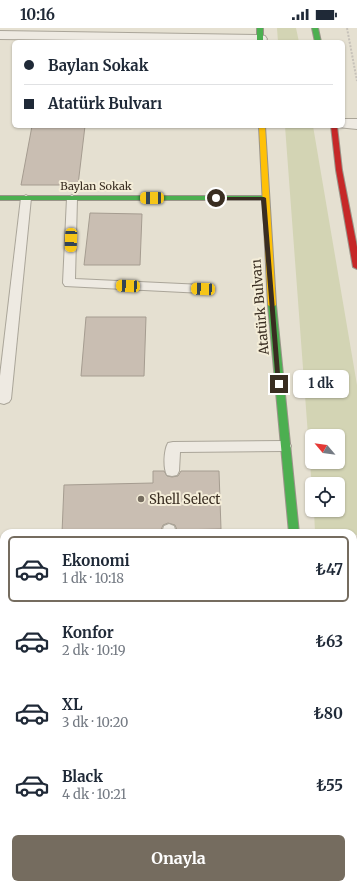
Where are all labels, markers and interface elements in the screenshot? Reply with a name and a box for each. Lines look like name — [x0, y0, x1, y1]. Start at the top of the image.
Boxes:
text: 10:16 — [20, 5, 55, 24]
text: Baylan Sokak — [48, 56, 148, 75]
text: Atatürk Bulvarı — [48, 94, 162, 113]
street label: Baylan Sokak — [60, 179, 132, 193]
route start — [207, 189, 225, 207]
car — [140, 192, 164, 204]
car — [65, 228, 77, 252]
street label: Atatürk Bulvarı — [247, 258, 273, 357]
car — [116, 279, 140, 293]
car — [191, 282, 215, 296]
callout: 1 dk — [293, 370, 349, 398]
route end — [270, 375, 288, 393]
text: 1 dk — [308, 375, 334, 392]
north arrow — [305, 429, 345, 469]
map controls — [305, 429, 345, 517]
button: locate — [305, 477, 345, 517]
place label: Shell Select — [149, 491, 220, 508]
marker: Shell Select — [136, 494, 146, 504]
icon: car — [14, 551, 50, 587]
text: Ekonomi — [62, 551, 130, 570]
text: ₺47 — [316, 560, 343, 579]
text: 1 dk · 10:18 — [62, 570, 124, 587]
icon: car — [14, 623, 50, 659]
text: Konfor — [62, 623, 114, 642]
text: ₺63 — [316, 632, 343, 651]
text: 2 dk · 10:19 — [62, 642, 126, 659]
icon: car — [14, 695, 50, 731]
text: XL — [62, 695, 83, 714]
text: ₺80 — [313, 704, 343, 723]
text: 3 dk · 10:20 — [62, 714, 128, 731]
icon: car — [14, 767, 50, 803]
text: Black — [62, 767, 103, 786]
text: ₺55 — [316, 776, 343, 795]
text: 4 dk · 10:21 — [62, 786, 126, 803]
button: Onayla — [12, 835, 345, 881]

